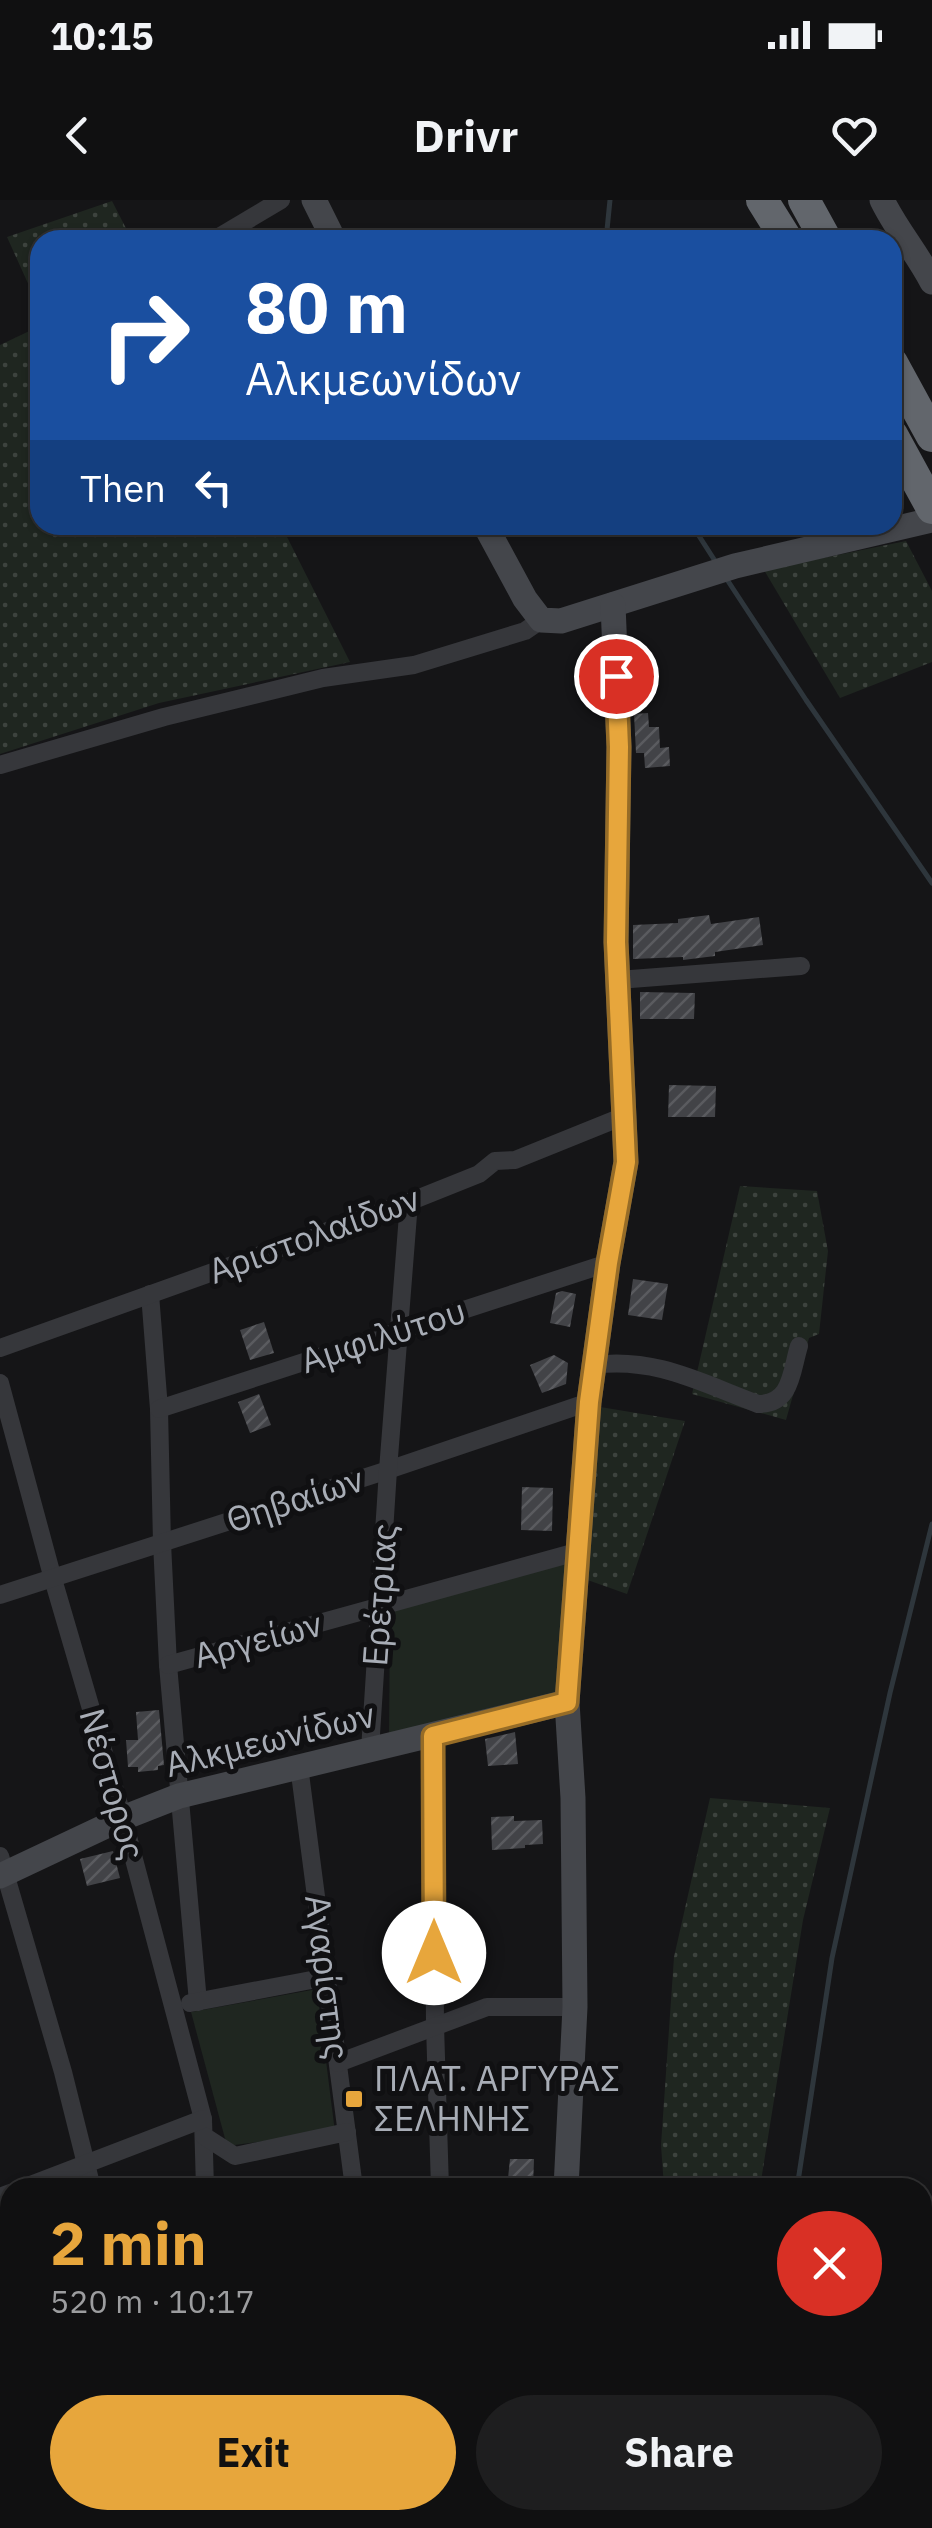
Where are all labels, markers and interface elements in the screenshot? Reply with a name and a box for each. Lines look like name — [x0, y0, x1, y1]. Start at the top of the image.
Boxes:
text: 10:15 — [50, 11, 154, 60]
text: Drivr — [414, 106, 518, 164]
icon: back — [50, 108, 105, 163]
icon: heart — [827, 108, 882, 163]
text: 80 m — [245, 261, 408, 352]
icon: right — [80, 270, 210, 400]
text: Αλκμεωνίδων — [245, 349, 521, 407]
icon: left — [186, 460, 241, 515]
text: Then — [80, 463, 166, 512]
pin — [574, 634, 659, 719]
icon: arrive — [589, 649, 644, 704]
street label: Αριστολαίδων — [202, 1174, 426, 1294]
street label: Αμφιλύτου — [294, 1287, 471, 1383]
street label: Θηβαίων — [220, 1455, 369, 1543]
street label: Ερέτριας — [351, 1522, 407, 1668]
street label: Αργείων — [189, 1600, 327, 1678]
street label: Αλκμεωνίδων — [160, 1691, 380, 1787]
street label: Νέστορος — [69, 1703, 156, 1865]
street label: Αγαρίστης — [295, 1892, 361, 2062]
position arrow — [382, 1901, 486, 2005]
place label: ΠΛΑΤ. ΑΡΓΥΡΑΣ ΣΕΛΗΝΗΣ — [374, 2055, 620, 2141]
marker: ΠΛΑΤ. ΑΡΓΥΡΑΣ ΣΕΛΗΝΗΣ — [343, 2088, 365, 2110]
text: 2 min — [50, 2203, 207, 2282]
button: close — [777, 2211, 882, 2316]
text: 520 m · 10:17 — [50, 2280, 255, 2322]
button: Exit — [50, 2395, 456, 2510]
button: Share — [476, 2395, 882, 2510]

